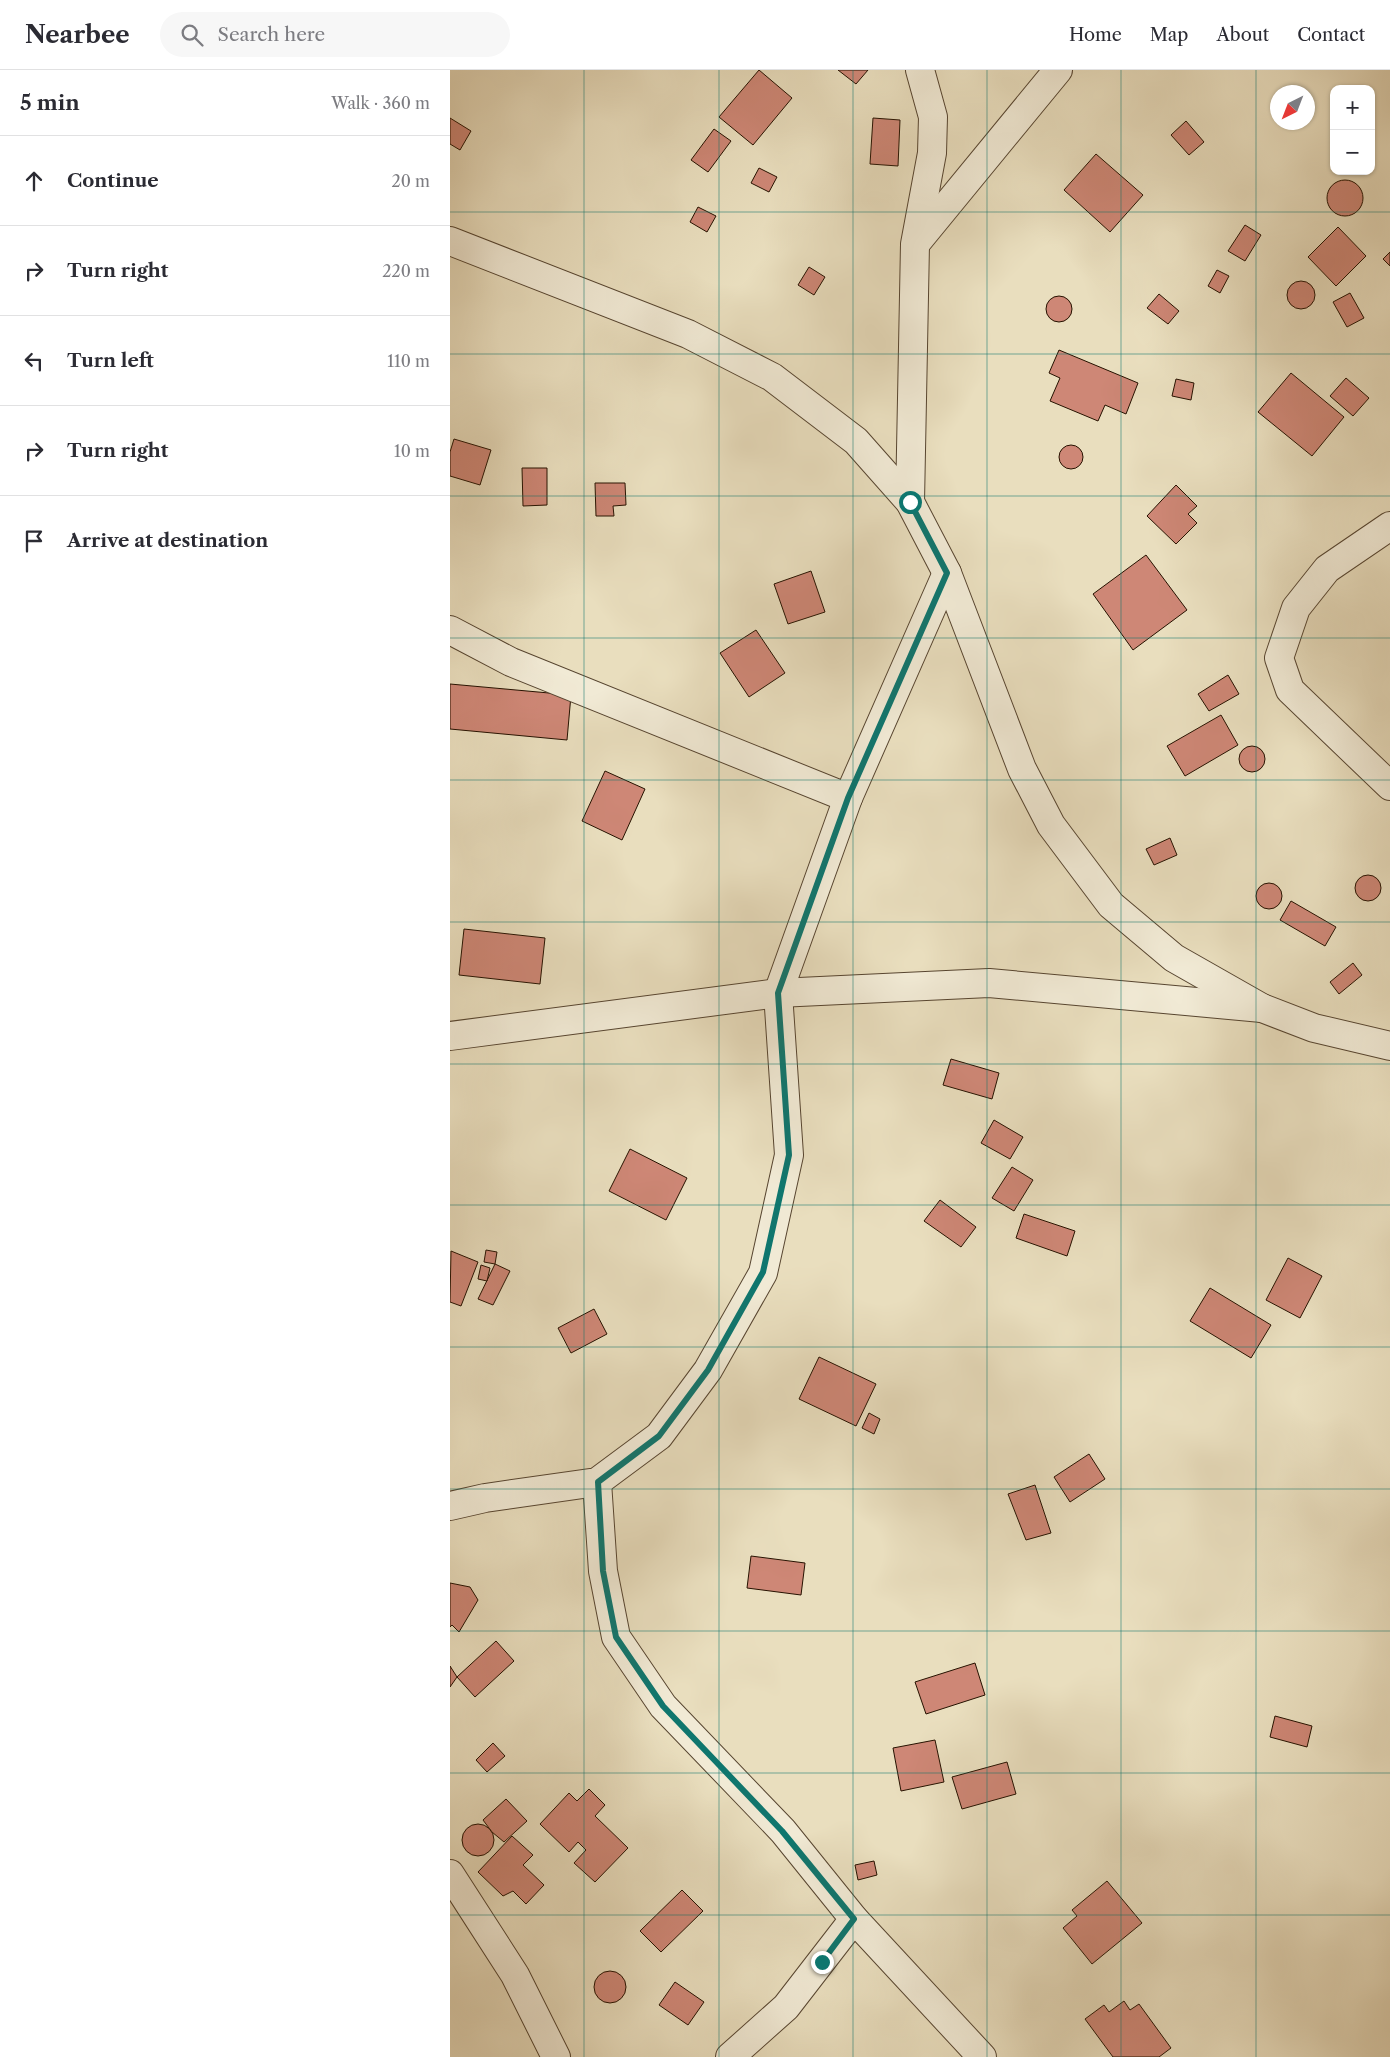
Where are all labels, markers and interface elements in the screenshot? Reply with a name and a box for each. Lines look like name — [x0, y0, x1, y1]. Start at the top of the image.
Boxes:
search box — [160, 12, 510, 57]
text: Nearbee — [25, 20, 130, 49]
icon: search — [178, 21, 206, 49]
text: Search here — [218, 23, 325, 46]
text: Home — [1069, 24, 1122, 46]
text: Map — [1150, 24, 1188, 46]
text: About — [1216, 24, 1269, 46]
text: Contact — [1297, 24, 1365, 46]
north arrow — [1270, 85, 1315, 130]
map controls — [1330, 85, 1375, 175]
button: + — [1330, 85, 1375, 130]
text: 5 min — [20, 90, 80, 115]
text: Walk · 360 m — [331, 93, 430, 113]
button: − — [1330, 130, 1375, 175]
icon: ahead — [20, 167, 48, 195]
text: Continue — [67, 169, 159, 192]
text: 20 m — [391, 171, 430, 191]
icon: right — [20, 257, 48, 285]
text: Turn right — [67, 259, 168, 282]
text: 220 m — [382, 261, 430, 281]
icon: left — [20, 347, 48, 375]
text: Turn left — [67, 349, 154, 372]
text: 110 m — [387, 351, 430, 371]
icon: right — [20, 437, 48, 465]
text: Turn right — [67, 439, 168, 462]
text: 10 m — [394, 441, 430, 461]
route start — [899, 491, 922, 514]
icon: arrive — [20, 527, 48, 555]
text: Arrive at destination — [67, 529, 268, 552]
route end — [811, 1951, 834, 1974]

